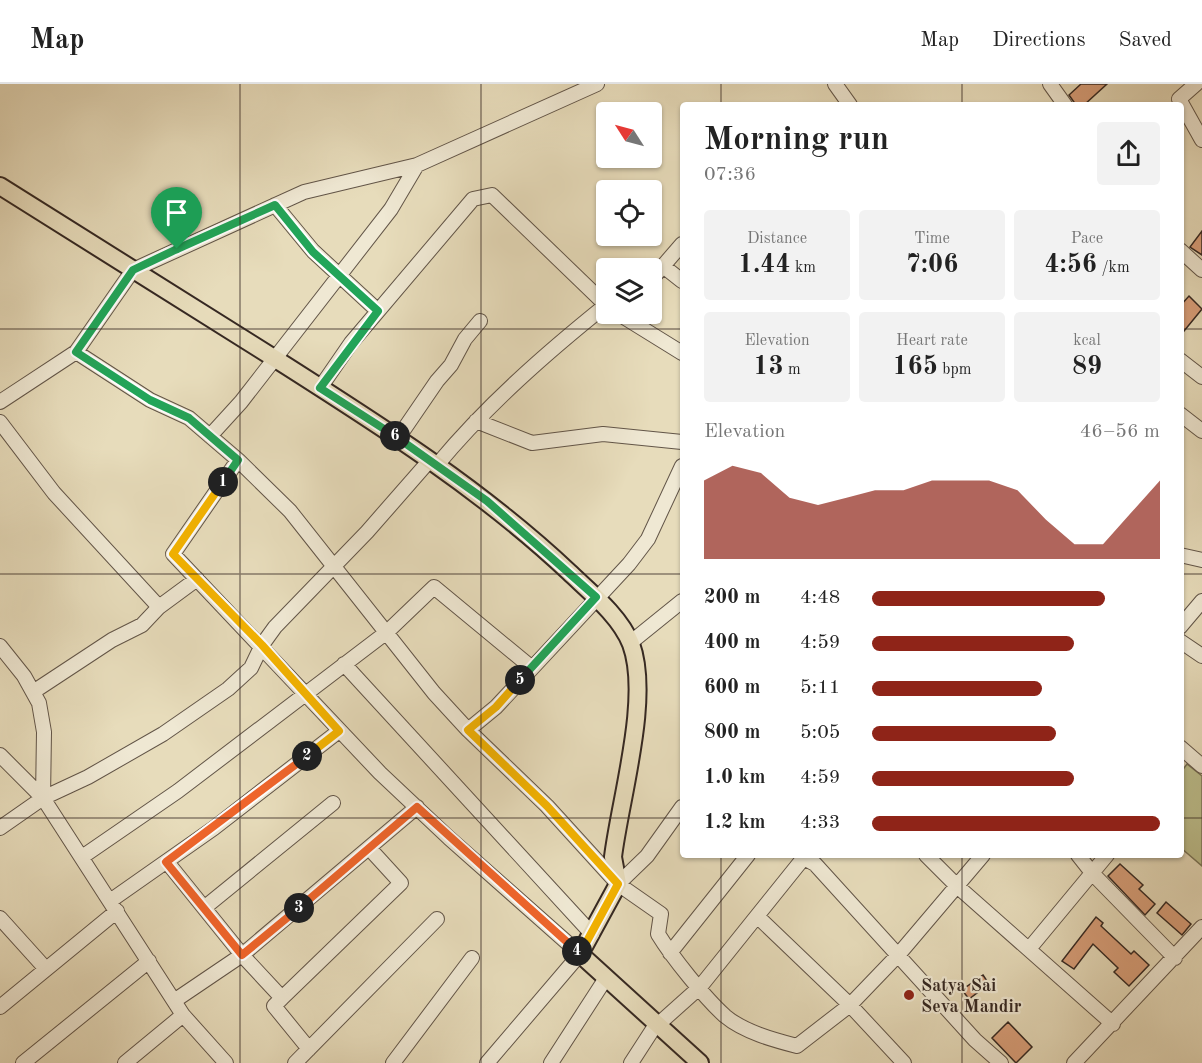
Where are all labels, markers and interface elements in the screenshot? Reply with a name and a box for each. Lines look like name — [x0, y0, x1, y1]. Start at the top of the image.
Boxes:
text: Map — [30, 27, 84, 55]
text: Map — [920, 30, 959, 51]
text: Directions — [992, 30, 1086, 51]
text: Saved — [1119, 30, 1172, 51]
north arrow — [596, 102, 662, 168]
map controls — [596, 102, 662, 324]
button: share — [1097, 122, 1160, 185]
text: Morning run — [704, 124, 889, 157]
text: 07:36 — [704, 165, 756, 185]
button: locate — [596, 180, 662, 246]
pin — [151, 187, 202, 249]
icon: arrive — [160, 196, 193, 229]
text: Distance — [747, 231, 807, 247]
text: Time — [914, 231, 950, 247]
text: Pace — [1071, 231, 1103, 247]
text: 1.44 — [738, 252, 791, 278]
text: 7:06 — [906, 252, 958, 278]
text: 4:56 — [1044, 252, 1097, 278]
button: layers — [596, 258, 662, 324]
text: km — [791, 260, 816, 276]
text: /km — [1097, 260, 1130, 276]
text: Elevation — [744, 333, 810, 349]
text: Heart rate — [896, 333, 968, 349]
text: kcal — [1073, 333, 1101, 349]
text: 13 — [753, 354, 783, 380]
text: 165 — [893, 354, 938, 380]
text: 89 — [1072, 354, 1102, 380]
text: m — [783, 362, 801, 378]
text: bpm — [938, 362, 971, 378]
pin: 6 — [380, 421, 410, 451]
text: Elevation — [704, 422, 785, 442]
text: 46–56 m — [1080, 422, 1160, 442]
text: 6 — [390, 428, 400, 444]
pin: 1 — [208, 467, 238, 497]
text: 1 — [218, 474, 228, 490]
text: 200 m — [704, 588, 760, 608]
text: 4:48 — [800, 588, 840, 608]
text: 400 m — [704, 633, 760, 653]
text: 4:59 — [800, 633, 840, 653]
pin: 5 — [505, 665, 535, 695]
text: 5 — [515, 672, 525, 688]
text: 600 m — [704, 678, 760, 698]
text: 5:11 — [800, 678, 840, 698]
text: 800 m — [704, 723, 760, 743]
text: 5:05 — [800, 723, 840, 743]
pin: 2 — [292, 741, 322, 771]
text: 2 — [302, 748, 312, 764]
text: 1.0 km — [704, 768, 766, 788]
text: 4:59 — [800, 768, 840, 788]
text: 1.2 km — [704, 813, 766, 833]
text: 4:33 — [800, 813, 840, 833]
pin: 3 — [284, 893, 314, 923]
text: 3 — [294, 900, 304, 916]
pin: 4 — [562, 936, 592, 966]
text: 4 — [572, 943, 582, 959]
place label: Satya Sai Seva Mandir — [921, 977, 1022, 1016]
marker: Satya Sai Seva Mandir — [902, 988, 916, 1002]

